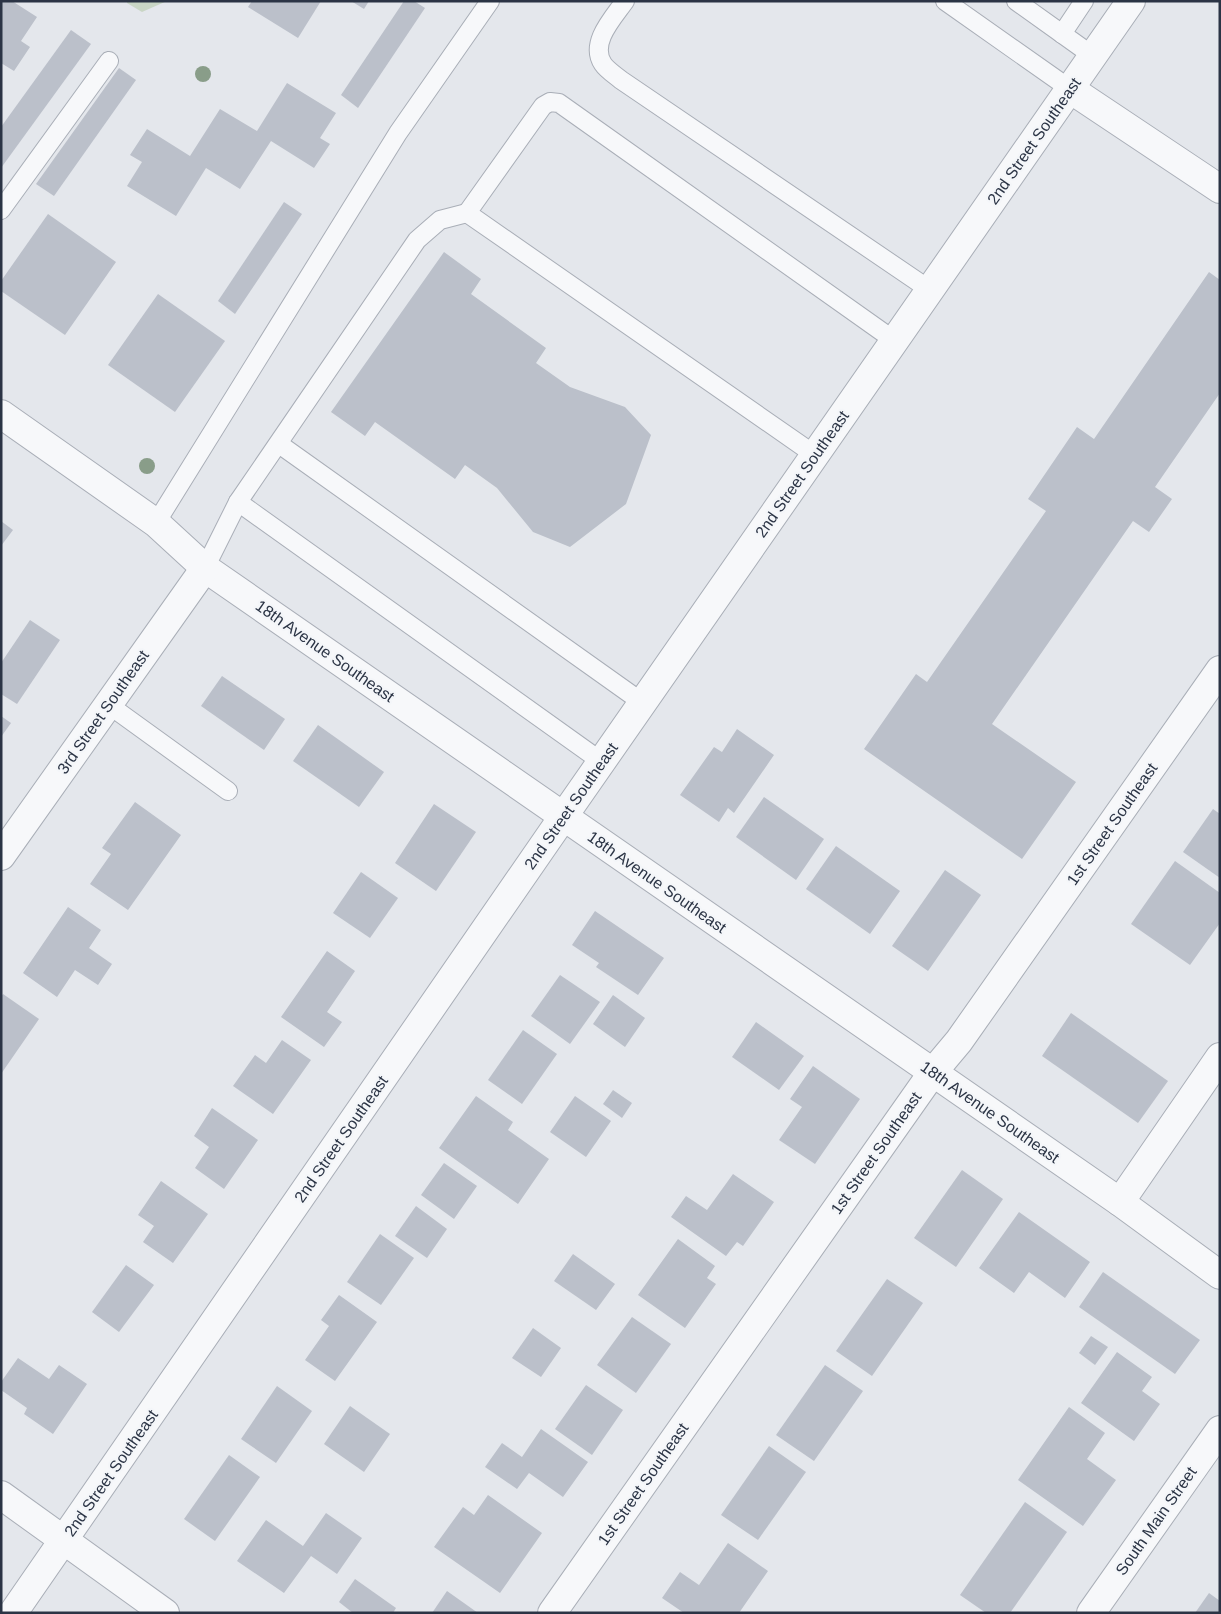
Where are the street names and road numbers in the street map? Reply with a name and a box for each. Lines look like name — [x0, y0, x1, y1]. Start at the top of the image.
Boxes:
street label: 2nd Street Southeast — [984, 74, 1084, 207]
street label: 2nd Street Southeast — [752, 407, 852, 540]
street label: 18th Avenue Southeast — [252, 597, 398, 706]
street label: 3rd Street Southeast — [54, 647, 152, 777]
street label: 2nd Street Southeast — [521, 739, 621, 872]
street label: 1st Street Southeast — [1063, 759, 1161, 888]
street label: 18th Avenue Southeast — [584, 828, 730, 937]
street label: 18th Avenue Southeast — [917, 1058, 1063, 1167]
street label: 2nd Street Southeast — [291, 1072, 391, 1205]
street label: 1st Street Southeast — [827, 1088, 925, 1217]
street label: 2nd Street Southeast — [61, 1406, 161, 1539]
street label: 1st Street Southeast — [594, 1419, 692, 1548]
street label: South Main Street — [1112, 1463, 1200, 1578]

